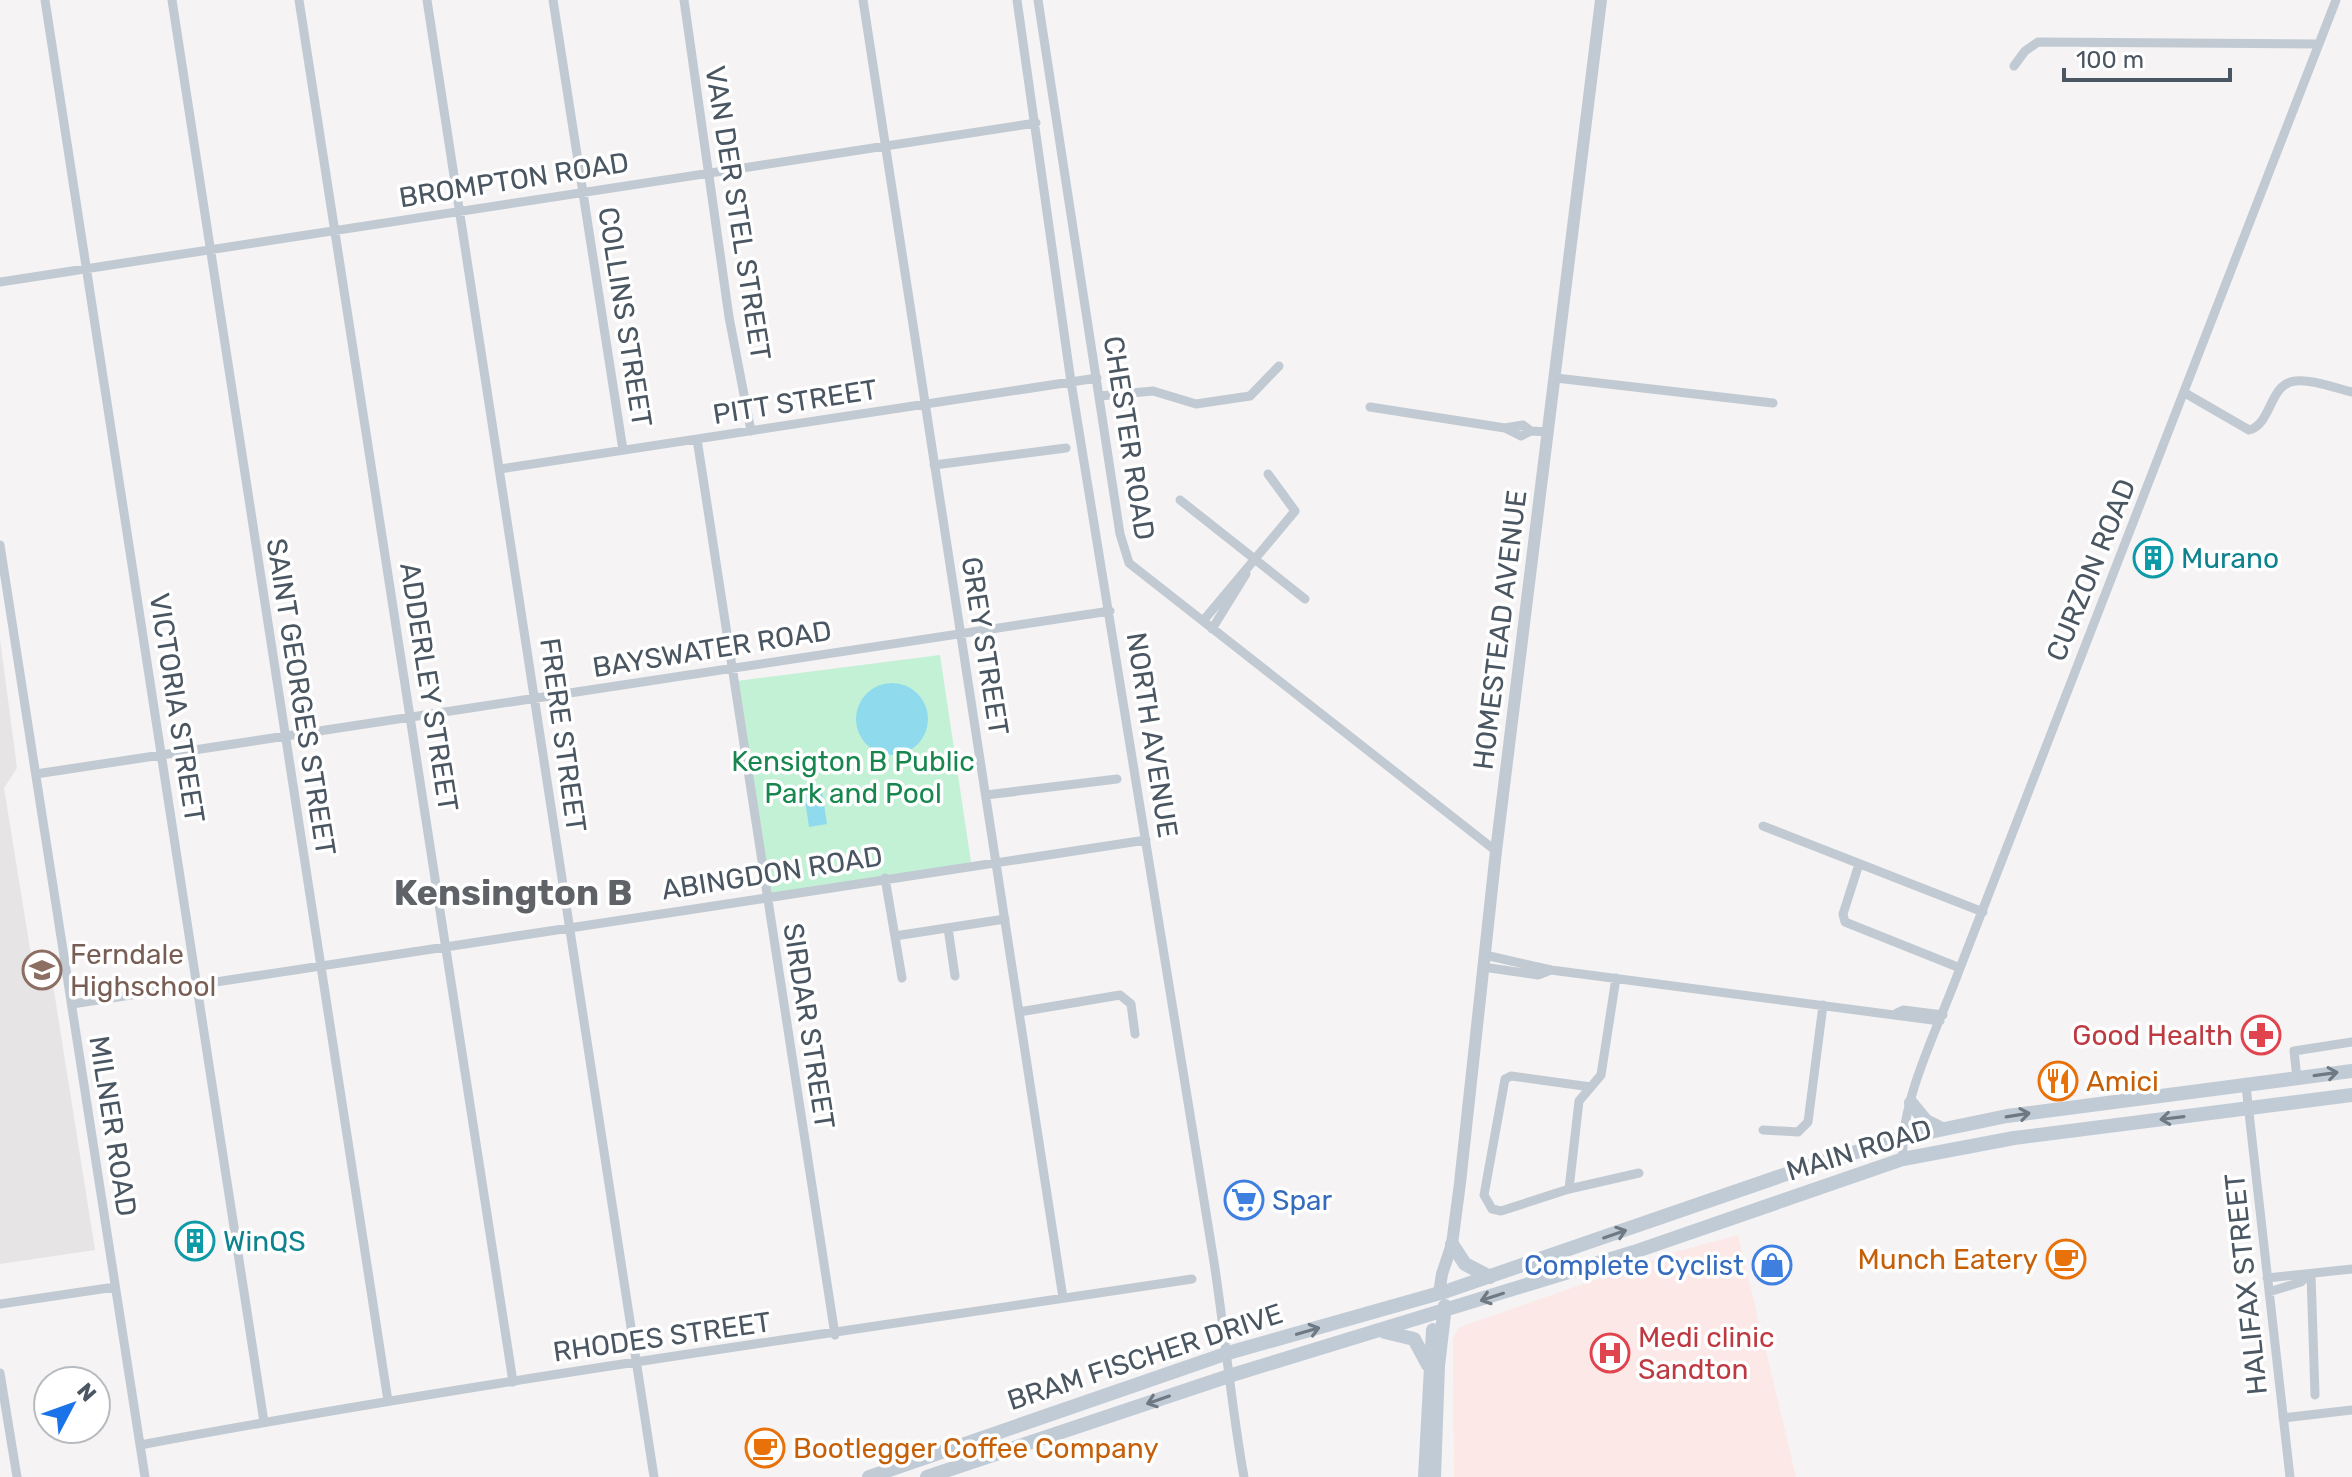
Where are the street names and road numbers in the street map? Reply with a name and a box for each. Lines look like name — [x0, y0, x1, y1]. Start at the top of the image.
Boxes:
street label: VAN DER STEL STREET — [698, 63, 778, 363]
street label: BROMPTON ROAD — [397, 146, 631, 214]
street label: COLLINS STREET — [591, 205, 659, 429]
street label: CHESTER ROAD — [1097, 334, 1161, 542]
street label: PITT STREET — [710, 373, 880, 431]
street label: CURZON ROAD — [2039, 474, 2143, 666]
street label: HOMESTEAD AVENUE — [1466, 488, 1534, 772]
street label: SAINT GEORGES STREET — [260, 536, 342, 858]
street label: GREY STREET — [955, 554, 1015, 738]
street label: ADDERLEY STREET — [393, 560, 465, 814]
street label: VICTORIA STREET — [143, 591, 211, 825]
street label: BAYSWATER ROAD — [590, 614, 834, 684]
street label: NORTH AVENUE — [1119, 630, 1185, 840]
street label: FRERE STREET — [533, 636, 593, 834]
street label: ABINGDON ROAD — [659, 839, 885, 907]
street label: SIRDAR STREET — [776, 921, 842, 1131]
street label: MILNER ROAD — [82, 1033, 144, 1219]
street label: MAIN ROAD — [1782, 1112, 1936, 1188]
street label: HALIFAX STREET — [2218, 1172, 2274, 1396]
street label: BRAM FISCHER DRIVE — [1003, 1297, 1287, 1417]
street label: RHODES STREET — [551, 1305, 773, 1369]

